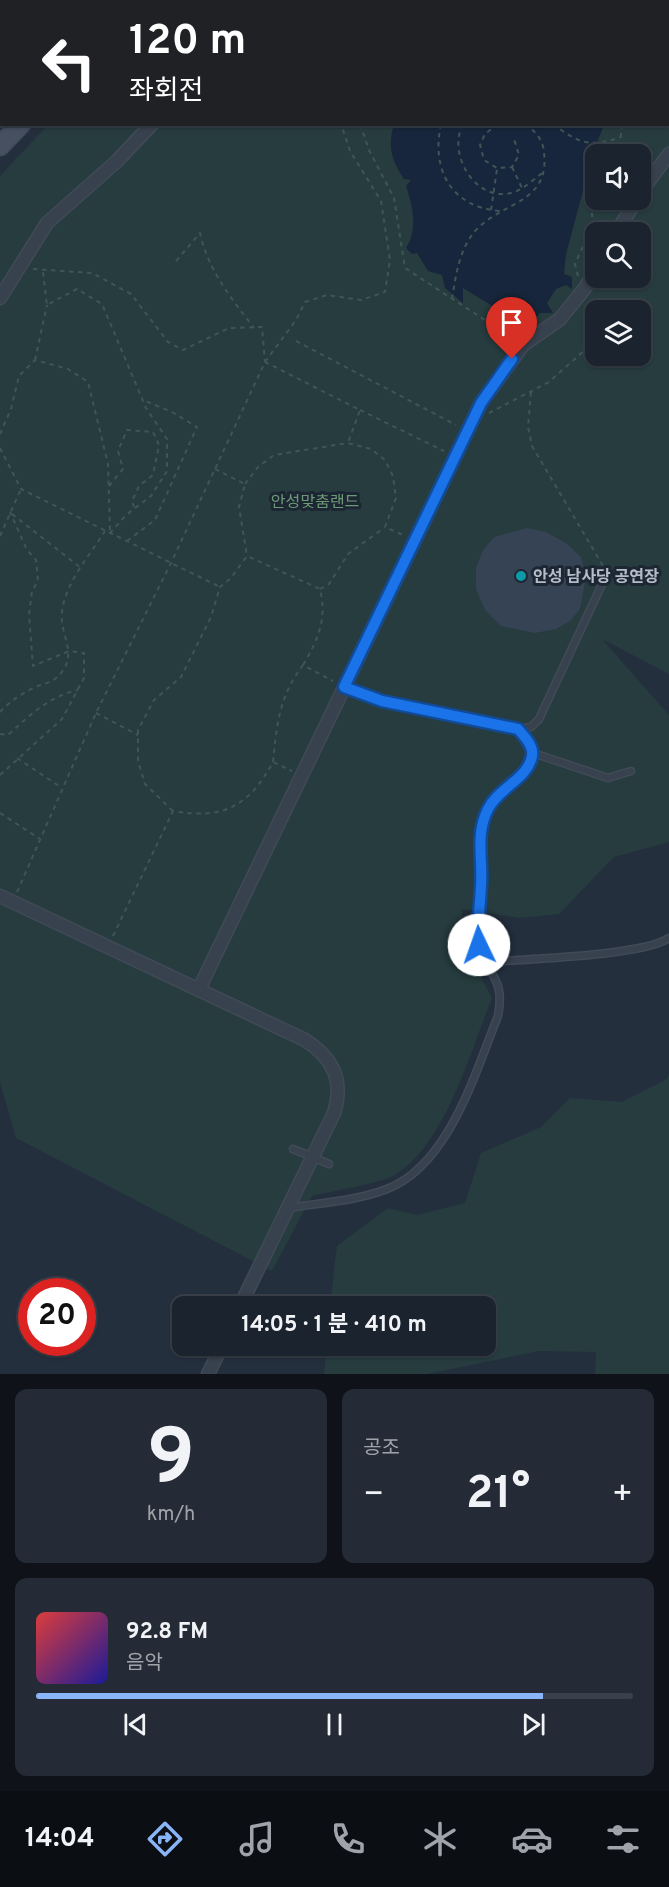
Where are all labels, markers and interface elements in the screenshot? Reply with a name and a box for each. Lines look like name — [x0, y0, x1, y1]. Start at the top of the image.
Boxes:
text: 120 m — [129, 16, 246, 69]
icon: left — [30, 24, 108, 102]
text: 좌회전 — [129, 75, 204, 109]
map controls — [585, 144, 651, 366]
button: sound — [585, 144, 651, 210]
button: search — [585, 222, 651, 288]
pin — [486, 297, 537, 359]
button: layers — [585, 300, 651, 366]
icon: arrive — [495, 306, 528, 339]
park label: 안성맞춤랜드 — [271, 493, 359, 513]
place label: 안성 남사당 공연장 — [533, 568, 659, 588]
marker: 안성 남사당 공연장 — [514, 569, 528, 583]
position arrow — [447, 913, 511, 977]
speed limit sign: 20 — [18, 1278, 96, 1356]
text: 14:05 · 1 분 · 410 m — [241, 1312, 427, 1339]
text: 9 — [147, 1413, 195, 1512]
text: 공조 — [363, 1436, 400, 1462]
text: 21° — [466, 1467, 530, 1524]
text: − — [363, 1475, 384, 1517]
text: + — [612, 1475, 633, 1517]
text: km/h — [147, 1502, 195, 1528]
text: 92.8 FM — [126, 1619, 208, 1646]
text: 음악 — [126, 1651, 163, 1677]
icon: previous — [119, 1708, 152, 1741]
icon: pause — [318, 1708, 351, 1741]
icon: next — [517, 1708, 550, 1741]
icon: directions — [144, 1818, 186, 1860]
icon: music — [236, 1818, 278, 1860]
icon: phone — [327, 1818, 369, 1860]
icon: climate — [419, 1818, 461, 1860]
icon: car — [511, 1818, 553, 1860]
icon: filters — [602, 1818, 644, 1860]
text: 14:04 — [25, 1822, 95, 1856]

